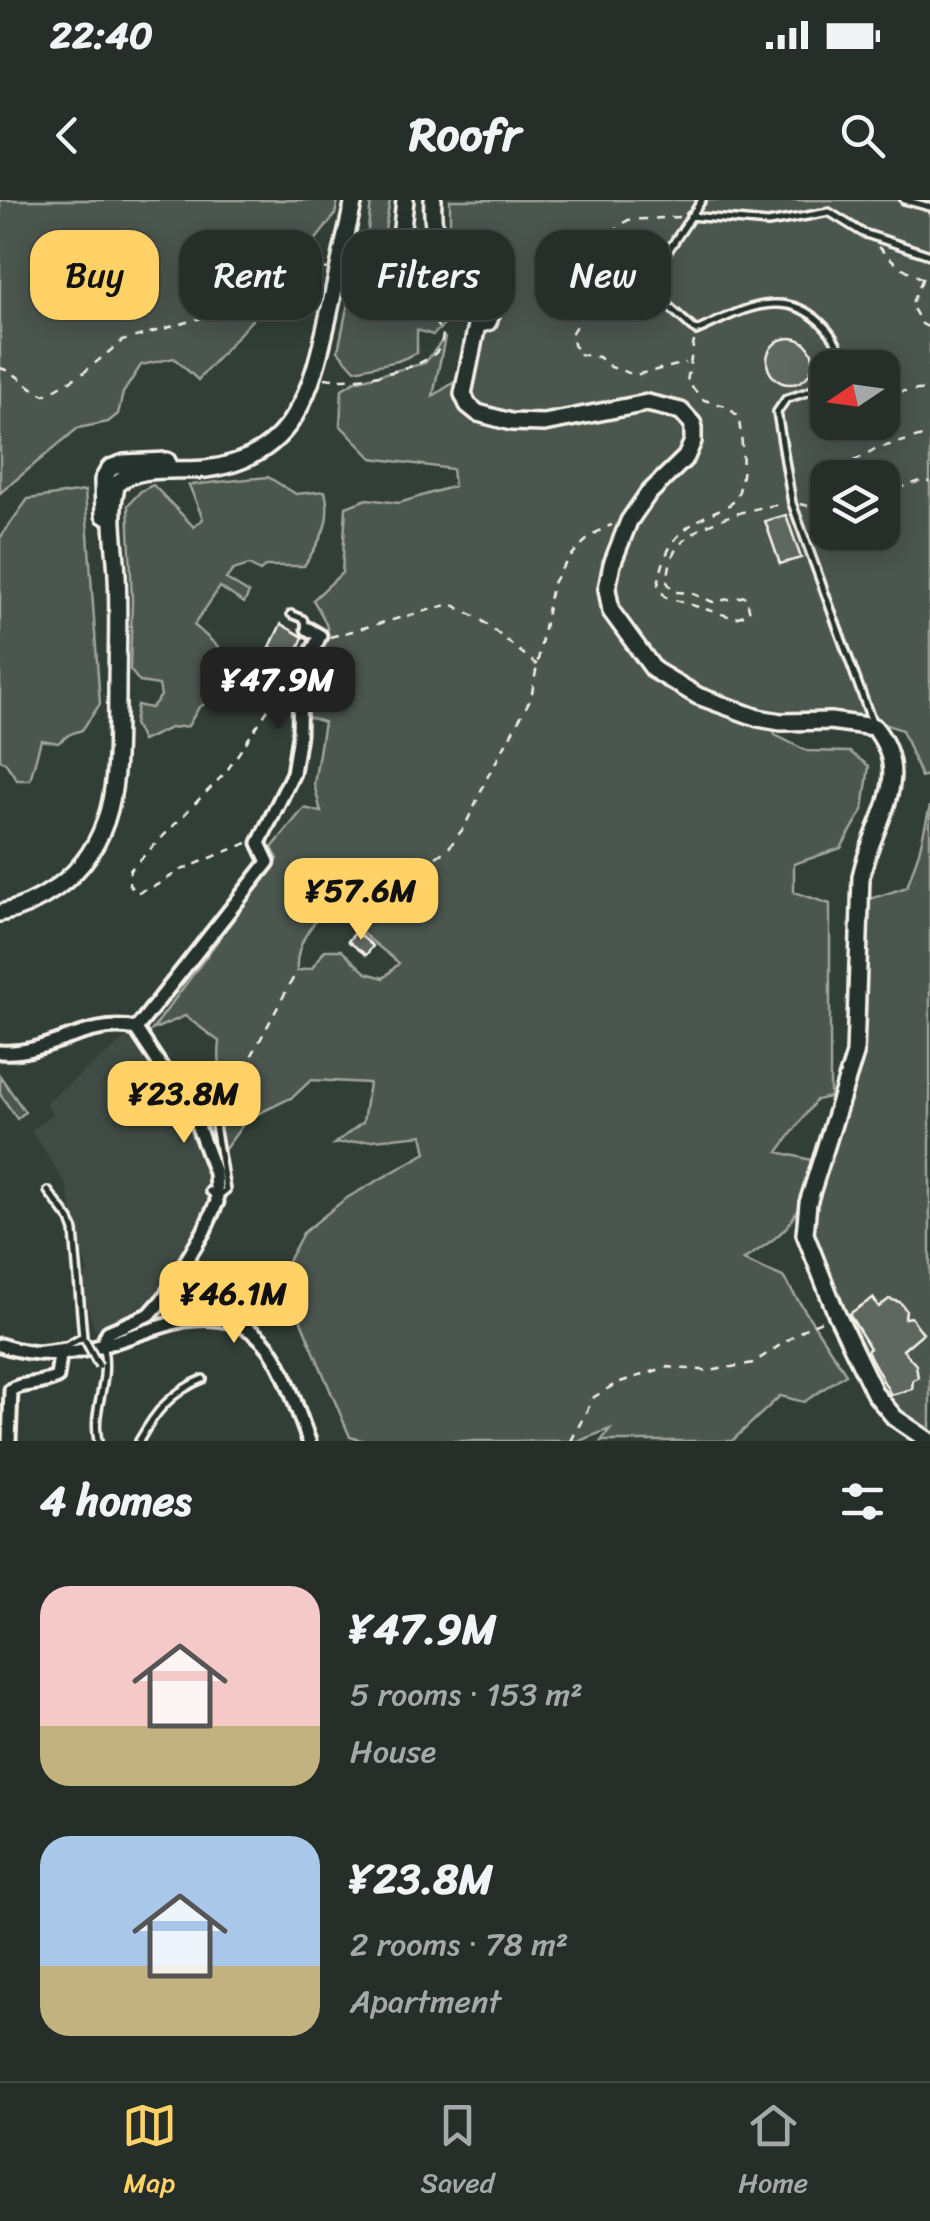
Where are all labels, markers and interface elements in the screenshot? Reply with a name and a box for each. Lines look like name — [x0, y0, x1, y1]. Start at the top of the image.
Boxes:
text: 22:40 — [50, 2, 153, 69]
text: Roofr — [409, 95, 521, 175]
icon: back — [40, 108, 95, 163]
icon: search — [835, 108, 890, 163]
chip: Buy — [30, 230, 159, 320]
chip: Rent — [179, 230, 322, 320]
chip: Filters — [342, 230, 515, 320]
chip: New — [535, 230, 671, 320]
north arrow — [810, 350, 900, 440]
map controls — [810, 350, 900, 550]
button: layers — [810, 460, 900, 550]
pin: ¥47.9M — [197, 647, 359, 732]
text: ¥47.9M — [222, 651, 334, 708]
pin: ¥57.6M — [280, 858, 442, 943]
text: ¥57.6M — [306, 862, 416, 919]
pin: ¥23.8M — [103, 1061, 265, 1146]
text: ¥23.8M — [130, 1065, 238, 1122]
pin: ¥46.1M — [153, 1261, 315, 1346]
text: ¥46.1M — [181, 1265, 287, 1322]
text: 4 homes — [40, 1464, 192, 1538]
icon: filters — [835, 1474, 890, 1529]
text: ¥47.9M — [350, 1592, 496, 1666]
icon: home — [120, 1626, 240, 1746]
text: 5 rooms · 153 m² — [350, 1666, 583, 1723]
text: House — [350, 1723, 436, 1780]
text: ¥23.8M — [350, 1842, 493, 1916]
icon: home — [120, 1876, 240, 1996]
text: 2 rooms · 78 m² — [350, 1916, 568, 1973]
text: Apartment — [350, 1973, 501, 2030]
tab: Map — [122, 2098, 177, 2207]
tab: Saved — [421, 2098, 494, 2207]
tab: Home — [738, 2098, 808, 2207]

